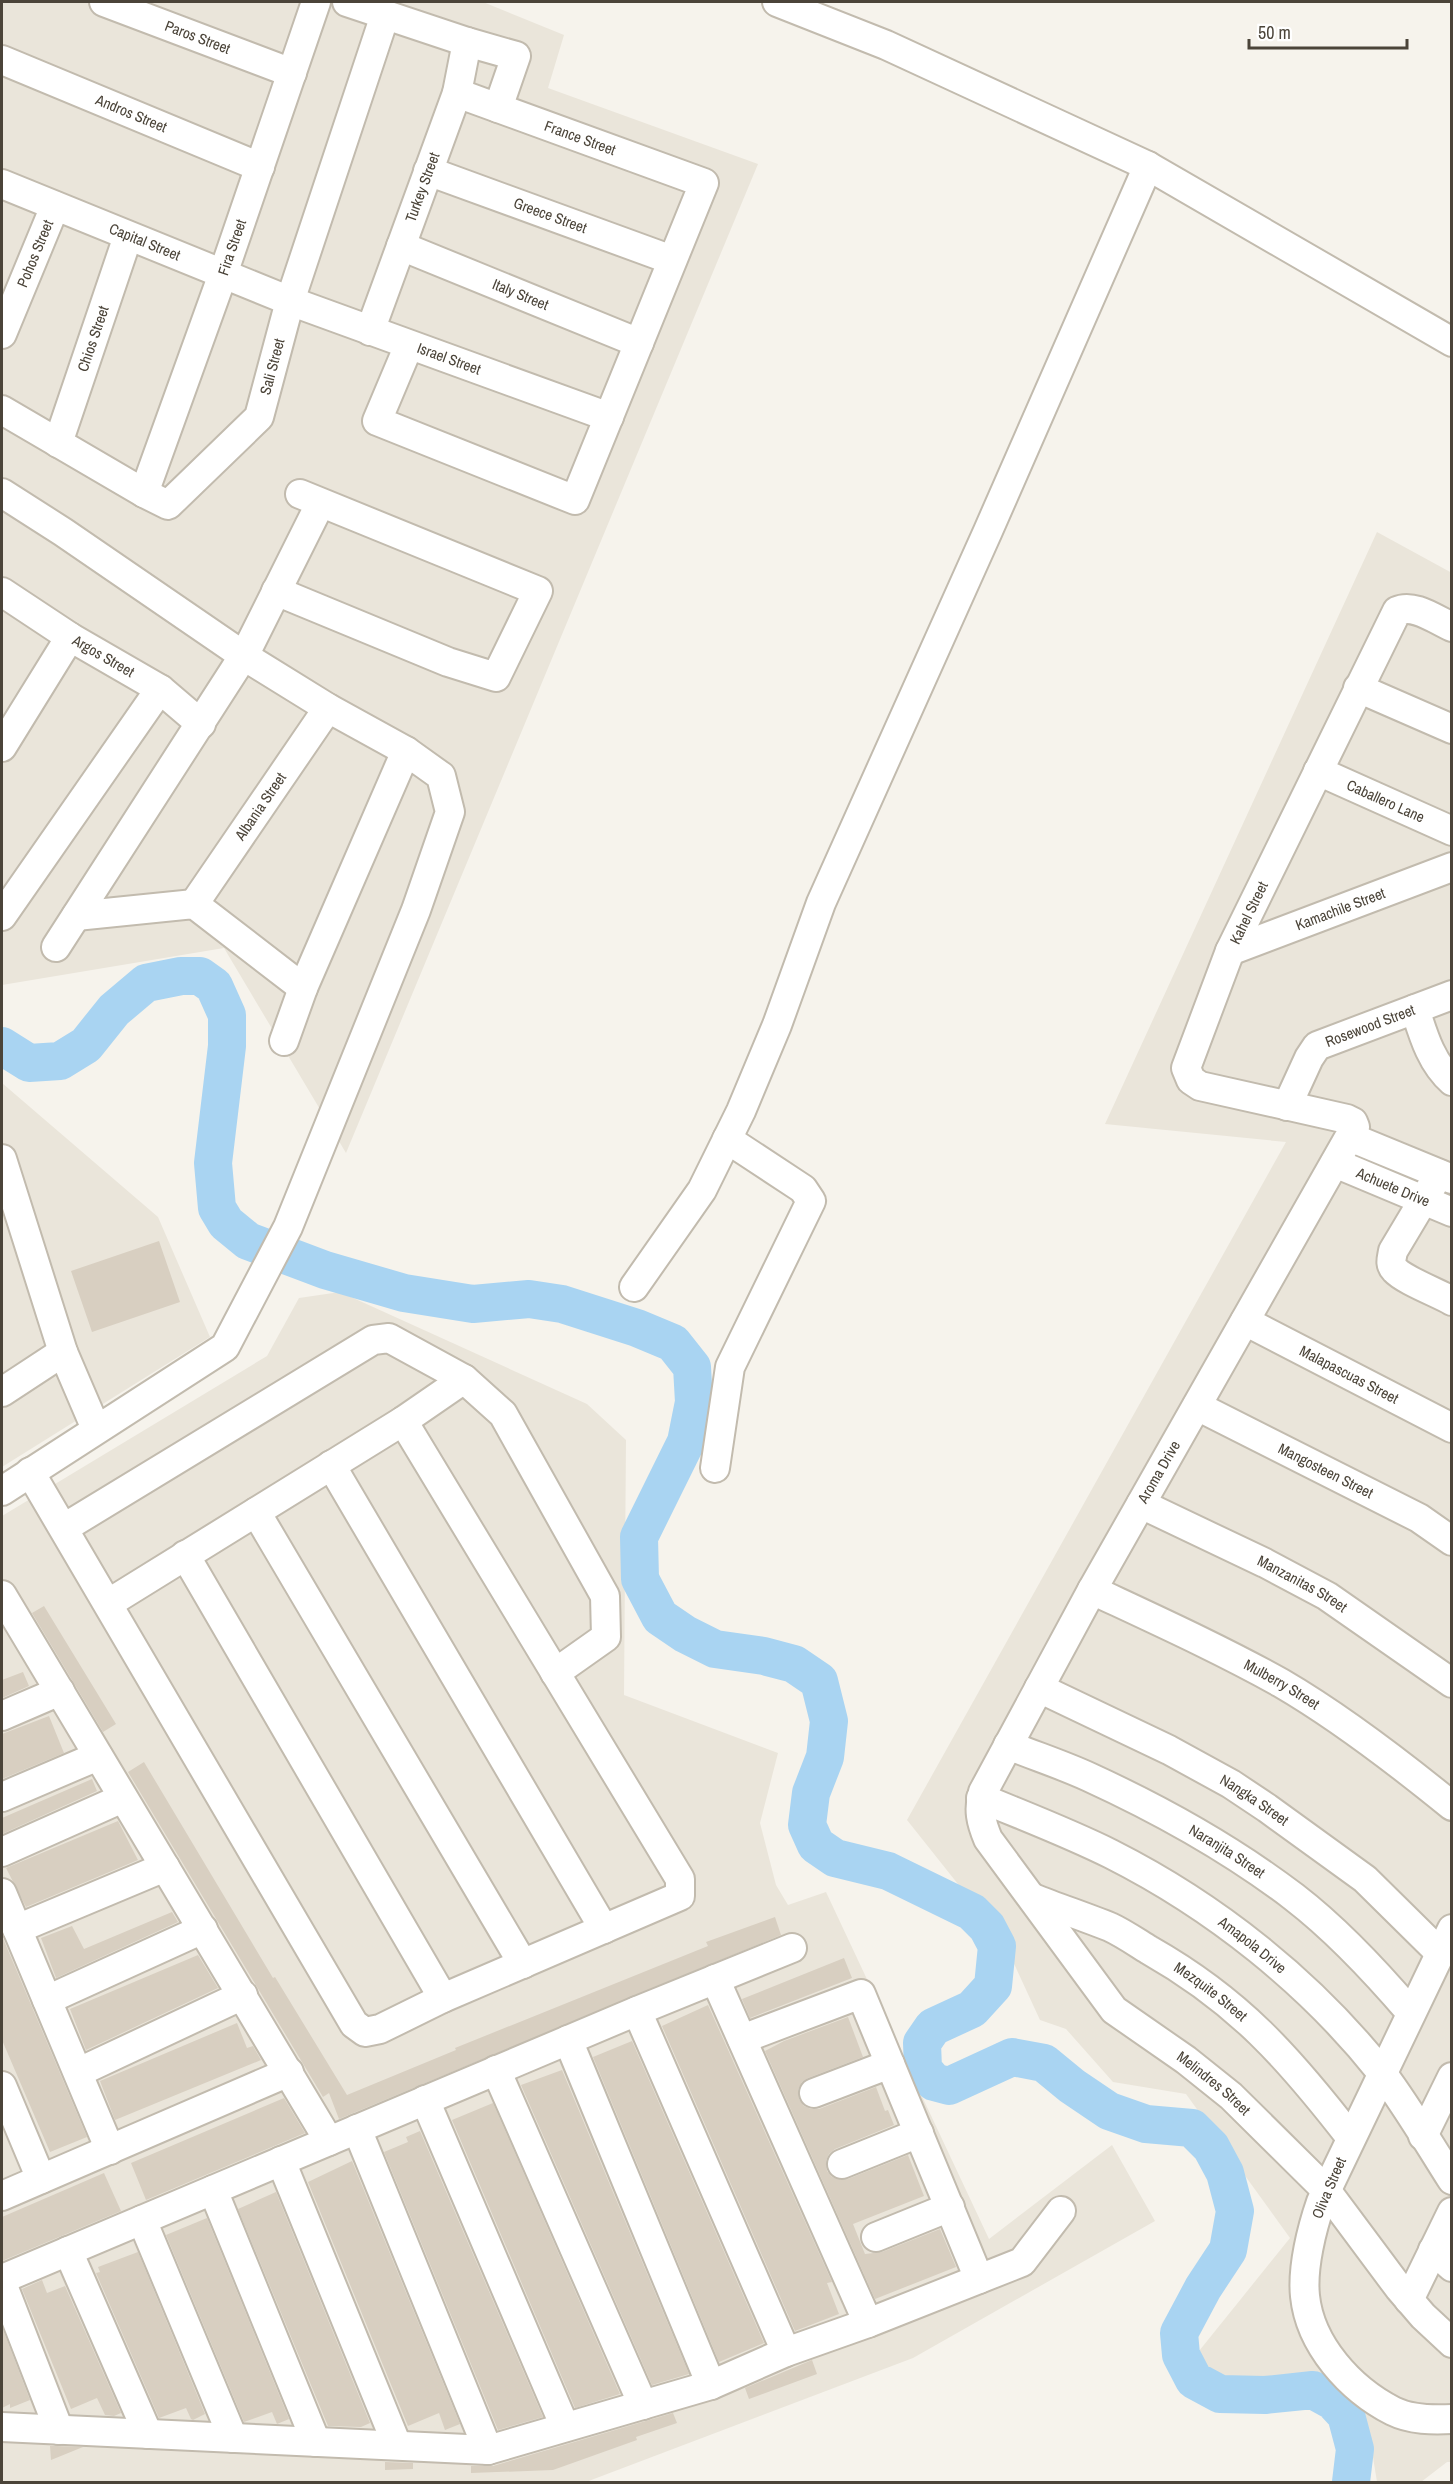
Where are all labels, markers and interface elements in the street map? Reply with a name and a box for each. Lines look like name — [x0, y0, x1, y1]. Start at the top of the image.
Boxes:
scale bar — [1249, 12, 1406, 50]
street label: Paros Street — [162, 15, 234, 59]
text: 50 m — [1258, 20, 1291, 45]
street label: Andros Street — [92, 89, 171, 138]
street label: France Street — [542, 115, 619, 160]
street label: Turkey Street — [400, 149, 445, 225]
street label: Greece Street — [511, 192, 590, 238]
street label: Pohos Street — [12, 216, 58, 290]
street label: Fira Street — [212, 216, 251, 278]
street label: Capital Street — [106, 218, 184, 266]
street label: Italy Street — [489, 273, 552, 315]
street label: Chios Street — [72, 302, 114, 374]
street label: Sali Street — [254, 335, 290, 397]
street label: Israel Street — [414, 337, 484, 380]
street label: Argos Street — [68, 629, 139, 682]
street label: Albania Street — [229, 768, 291, 845]
street label: Caballero Lane — [1343, 774, 1428, 827]
street label: Kahel Street — [1224, 877, 1273, 948]
street label: Kamachile Street — [1292, 882, 1389, 935]
street label: Rosewood Street — [1322, 999, 1418, 1052]
street label: Achuete Drive — [1352, 1162, 1433, 1212]
street label: Malapascuas Street — [1296, 1340, 1403, 1409]
street label: Aroma Drive — [1132, 1436, 1185, 1508]
street label: Mangosteen Street — [1275, 1438, 1377, 1503]
street label: Manzanitas Street — [1254, 1550, 1352, 1617]
street label: Mulberry Street — [1240, 1654, 1324, 1715]
street label: Nangka Street — [1216, 1769, 1294, 1831]
street label: Naranjita Street — [1185, 1819, 1270, 1883]
street label: Amapola Drive — [1213, 1911, 1291, 1978]
street label: Mezquite Street — [1170, 1957, 1253, 2026]
street label: Melindres Street — [1173, 2046, 1256, 2120]
street label: Oliva Street — [1306, 2153, 1351, 2222]

